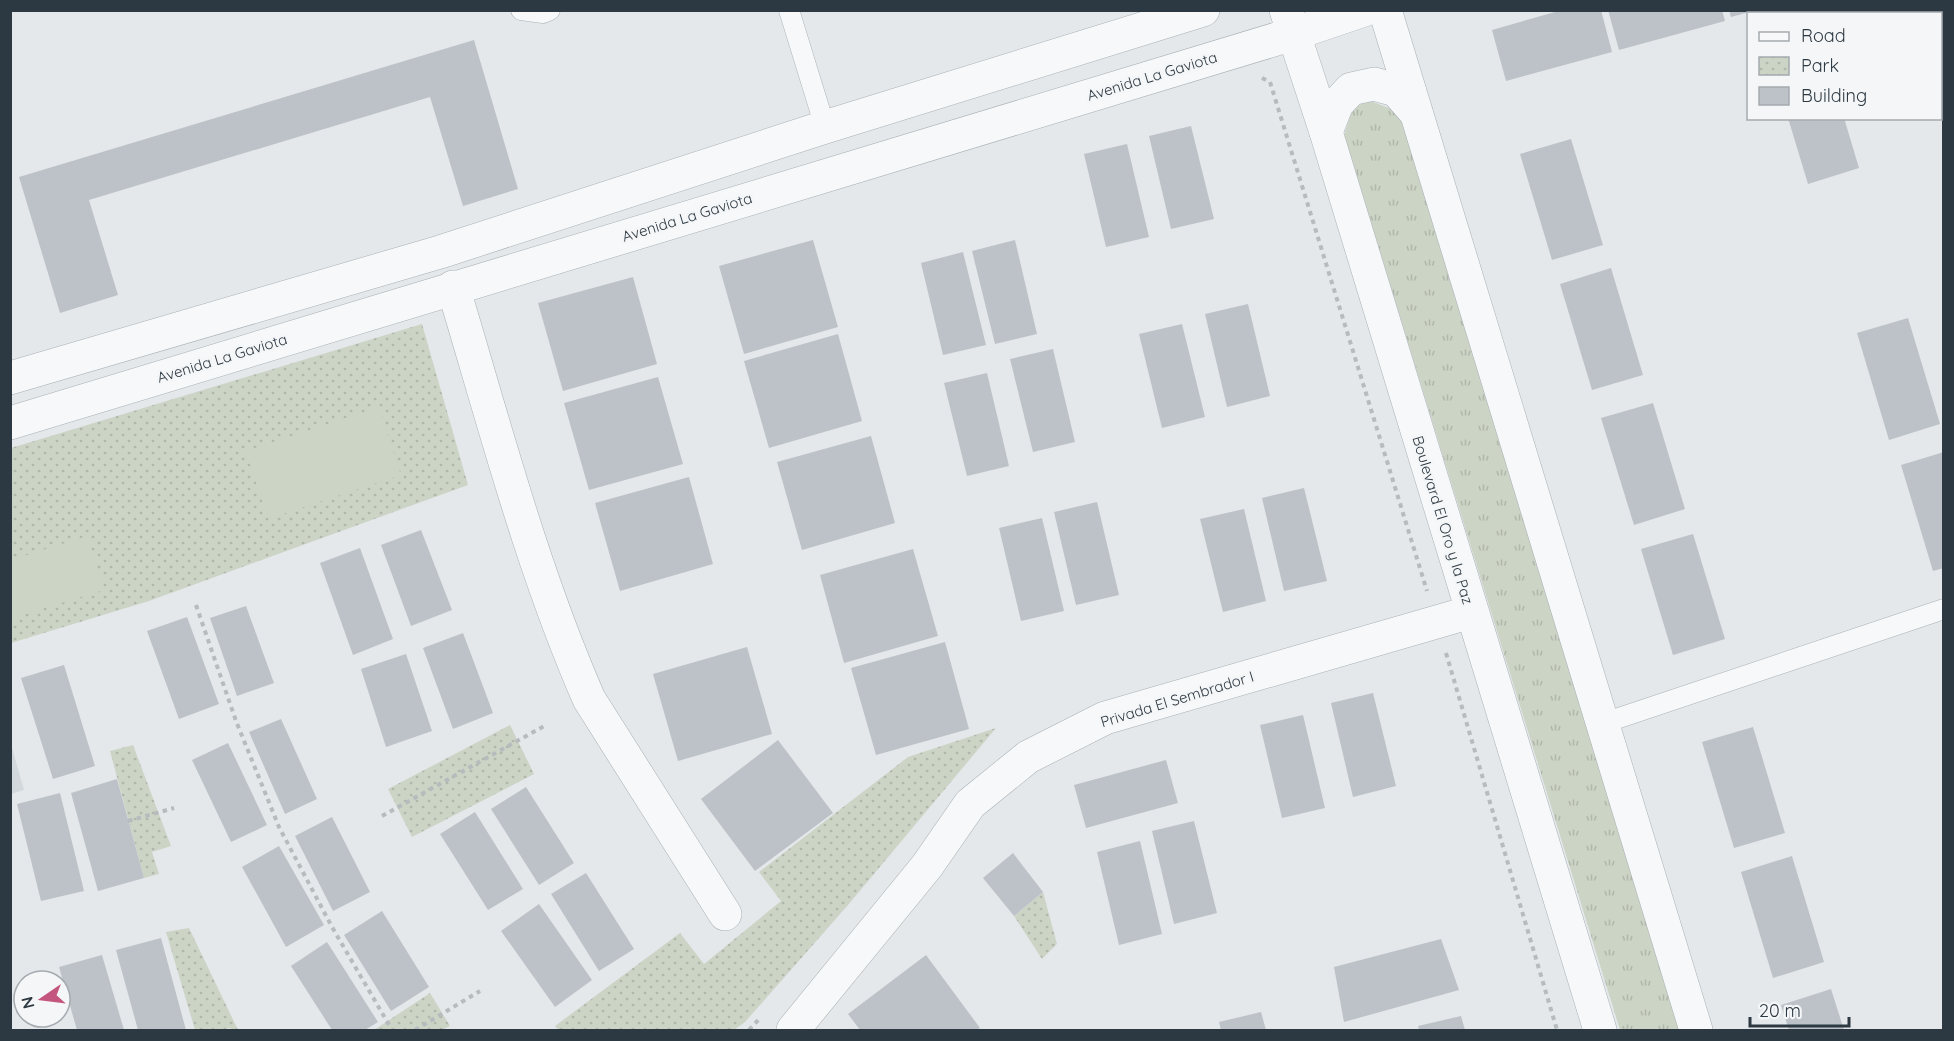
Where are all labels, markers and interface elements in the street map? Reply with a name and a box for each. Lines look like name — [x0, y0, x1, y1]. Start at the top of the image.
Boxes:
legend — [1747, 12, 1942, 120]
text: Road — [1801, 24, 1846, 47]
street label: Avenida La Gaviota — [1085, 47, 1219, 105]
text: Park — [1801, 54, 1839, 77]
text: Building — [1801, 84, 1867, 107]
street label: Avenida La Gaviota — [620, 188, 754, 246]
street label: Avenida La Gaviota — [155, 329, 289, 387]
street label: Boulevard El Oro y la Paz — [1408, 433, 1478, 607]
street label: Privada El Sembrador I — [1098, 667, 1256, 731]
north arrow — [12, 969, 72, 1029]
scale bar — [1750, 990, 1849, 1028]
text: N — [16, 995, 39, 1011]
text: 20 m — [1759, 999, 1801, 1022]

